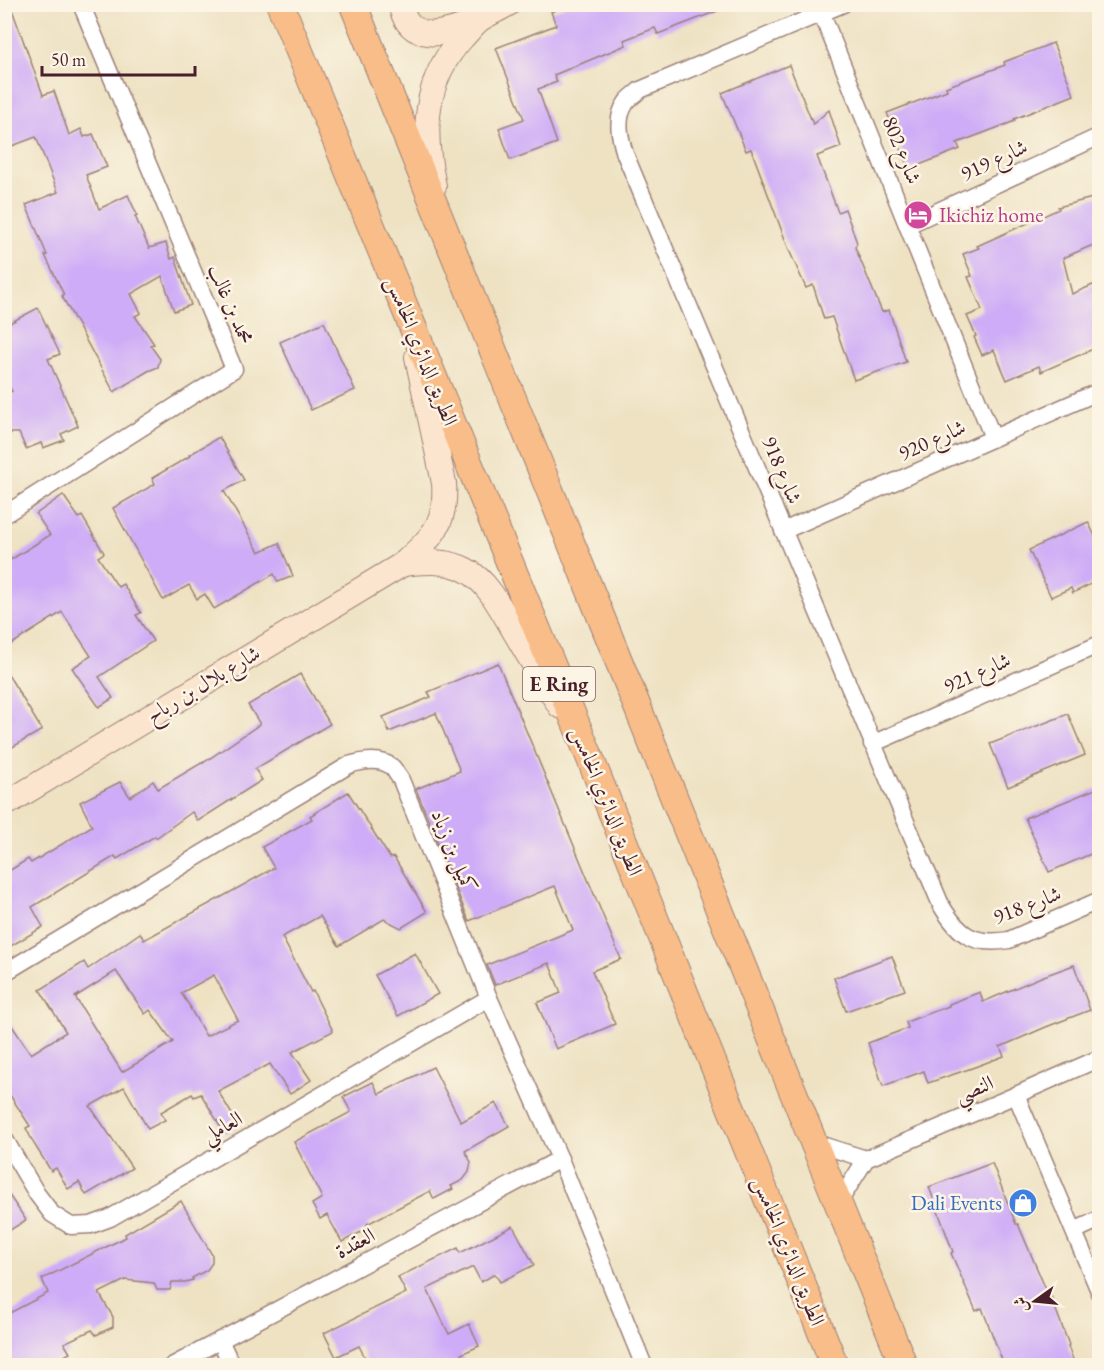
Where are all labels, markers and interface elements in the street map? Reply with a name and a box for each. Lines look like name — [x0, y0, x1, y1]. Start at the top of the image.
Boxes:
scale bar — [42, 39, 195, 77]
text: 50 m — [51, 48, 86, 71]
street label: شارع 802 — [872, 112, 928, 190]
street label: شارع 919 — [956, 132, 1034, 191]
hotel icon: Ikichiz home — [902, 199, 934, 231]
place label: Ikichiz home — [939, 201, 1044, 228]
street label: محمد بن غالب — [202, 260, 260, 349]
street label: الطريق الدائري الخامس — [377, 272, 465, 431]
street label: شارع 920 — [894, 413, 972, 471]
street label: شارع 918 — [752, 432, 809, 510]
street label: شارع بلال بن رباح — [141, 639, 268, 733]
street label: شارع 921 — [939, 646, 1017, 704]
road number: E Ring — [523, 667, 595, 701]
street label: الطريق الدائري الخامس — [562, 722, 650, 881]
street label: كميل بن زياد — [424, 805, 483, 897]
street label: شارع 918 — [989, 879, 1067, 935]
street label: النصي — [950, 1068, 1000, 1115]
street label: العاملي — [196, 1104, 251, 1155]
street label: الطريق الدائري الخامس — [744, 1172, 832, 1331]
shop icon: Dali Events — [1007, 1187, 1039, 1219]
place label: Dali Events — [911, 1189, 1002, 1216]
street label: العقدة — [330, 1221, 379, 1264]
north arrow — [1005, 1271, 1065, 1331]
text: ش — [1009, 1294, 1033, 1315]

